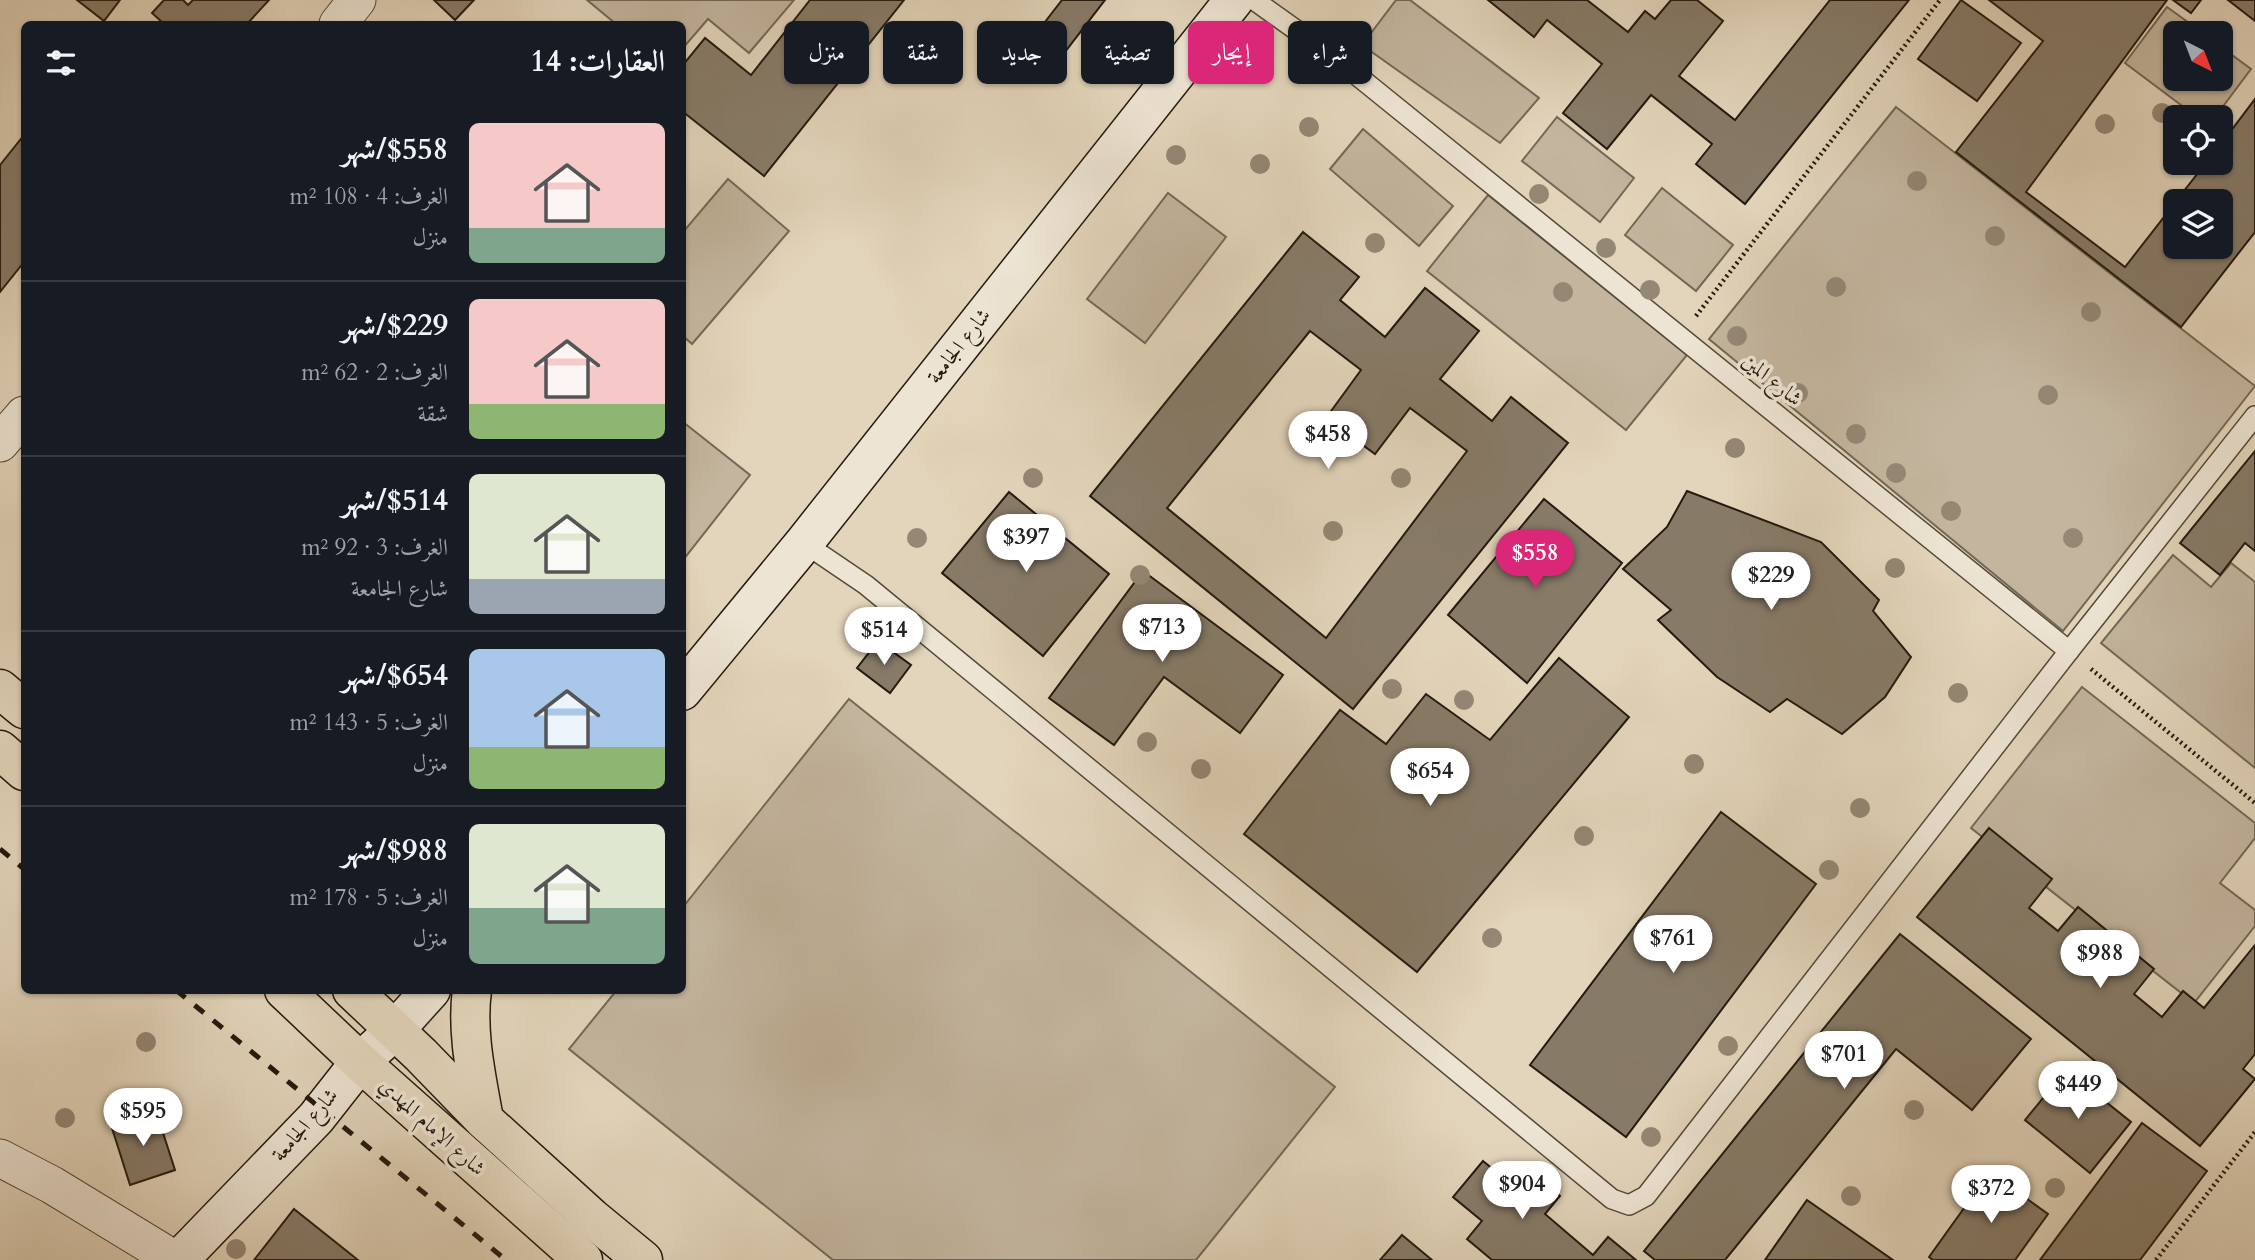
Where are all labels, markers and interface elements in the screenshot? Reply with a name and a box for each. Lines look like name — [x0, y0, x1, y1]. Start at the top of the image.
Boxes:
chip: منزل — [784, 21, 869, 84]
chip: شقة — [883, 21, 963, 84]
chip: جديد — [977, 21, 1067, 84]
chip: تصفية — [1081, 21, 1174, 84]
chip: إيجار — [1188, 21, 1274, 84]
chip: شراء — [1288, 21, 1372, 84]
north arrow — [2163, 21, 2233, 91]
map controls — [2163, 21, 2233, 259]
text: العقارات: 14 — [530, 41, 665, 82]
icon: filters — [42, 44, 80, 82]
button: locate — [2163, 105, 2233, 175]
text: $558/شهر — [342, 129, 448, 170]
icon: home — [525, 151, 609, 235]
text: الغرف: 4 · 108 m² — [289, 181, 448, 212]
button: layers — [2163, 189, 2233, 259]
text: منزل — [413, 222, 448, 253]
street label: شارع الجامعة — [920, 302, 1000, 392]
text: $229/شهر — [342, 305, 448, 346]
icon: home — [525, 327, 609, 411]
street label: شارع المين — [1734, 347, 1808, 416]
text: الغرف: 2 · 62 m² — [301, 357, 448, 388]
text: شقة — [418, 398, 448, 429]
pin: $458 — [1287, 412, 1369, 471]
text: $458 — [1304, 418, 1352, 449]
text: $514/شهر — [342, 480, 448, 521]
icon: home — [525, 502, 609, 586]
pin: $397 — [985, 514, 1067, 574]
text: $397 — [1002, 521, 1050, 552]
pin: $558 — [1494, 530, 1576, 590]
text: الغرف: 3 · 92 m² — [301, 532, 448, 563]
text: $558 — [1511, 537, 1559, 568]
pin: $229 — [1730, 552, 1812, 612]
text: $229 — [1747, 559, 1795, 590]
text: شارع الجامعة — [351, 573, 448, 604]
pin: $713 — [1121, 604, 1203, 664]
pin: $514 — [843, 608, 925, 667]
text: $713 — [1138, 611, 1186, 642]
text: $514 — [860, 614, 908, 645]
text: $654/شهر — [342, 655, 448, 696]
icon: home — [525, 677, 609, 761]
text: الغرف: 5 · 143 m² — [289, 707, 448, 738]
text: منزل — [413, 748, 448, 779]
pin: $654 — [1389, 748, 1471, 808]
text: $654 — [1406, 755, 1454, 786]
text: $988/شهر — [342, 830, 448, 871]
icon: home — [525, 852, 609, 936]
text: الغرف: 5 · 178 m² — [289, 882, 448, 913]
pin: $761 — [1632, 916, 1714, 975]
text: $761 — [1649, 922, 1697, 953]
text: منزل — [413, 923, 448, 954]
pin: $988 — [2059, 930, 2141, 990]
text: $988 — [2076, 937, 2124, 968]
pin: $701 — [1803, 1032, 1885, 1091]
text: $701 — [1820, 1038, 1868, 1069]
pin: $449 — [2037, 1062, 2119, 1121]
text: $449 — [2054, 1068, 2102, 1099]
street label: شارع الإمام المهدي — [370, 1071, 492, 1185]
street label: شارع الجامعة — [265, 1082, 347, 1170]
pin: $595 — [102, 1088, 184, 1148]
text: $595 — [119, 1095, 167, 1126]
pin: $904 — [1481, 1162, 1563, 1221]
pin: $372 — [1950, 1166, 2032, 1225]
text: $904 — [1498, 1168, 1546, 1199]
text: $372 — [1967, 1172, 2015, 1203]

